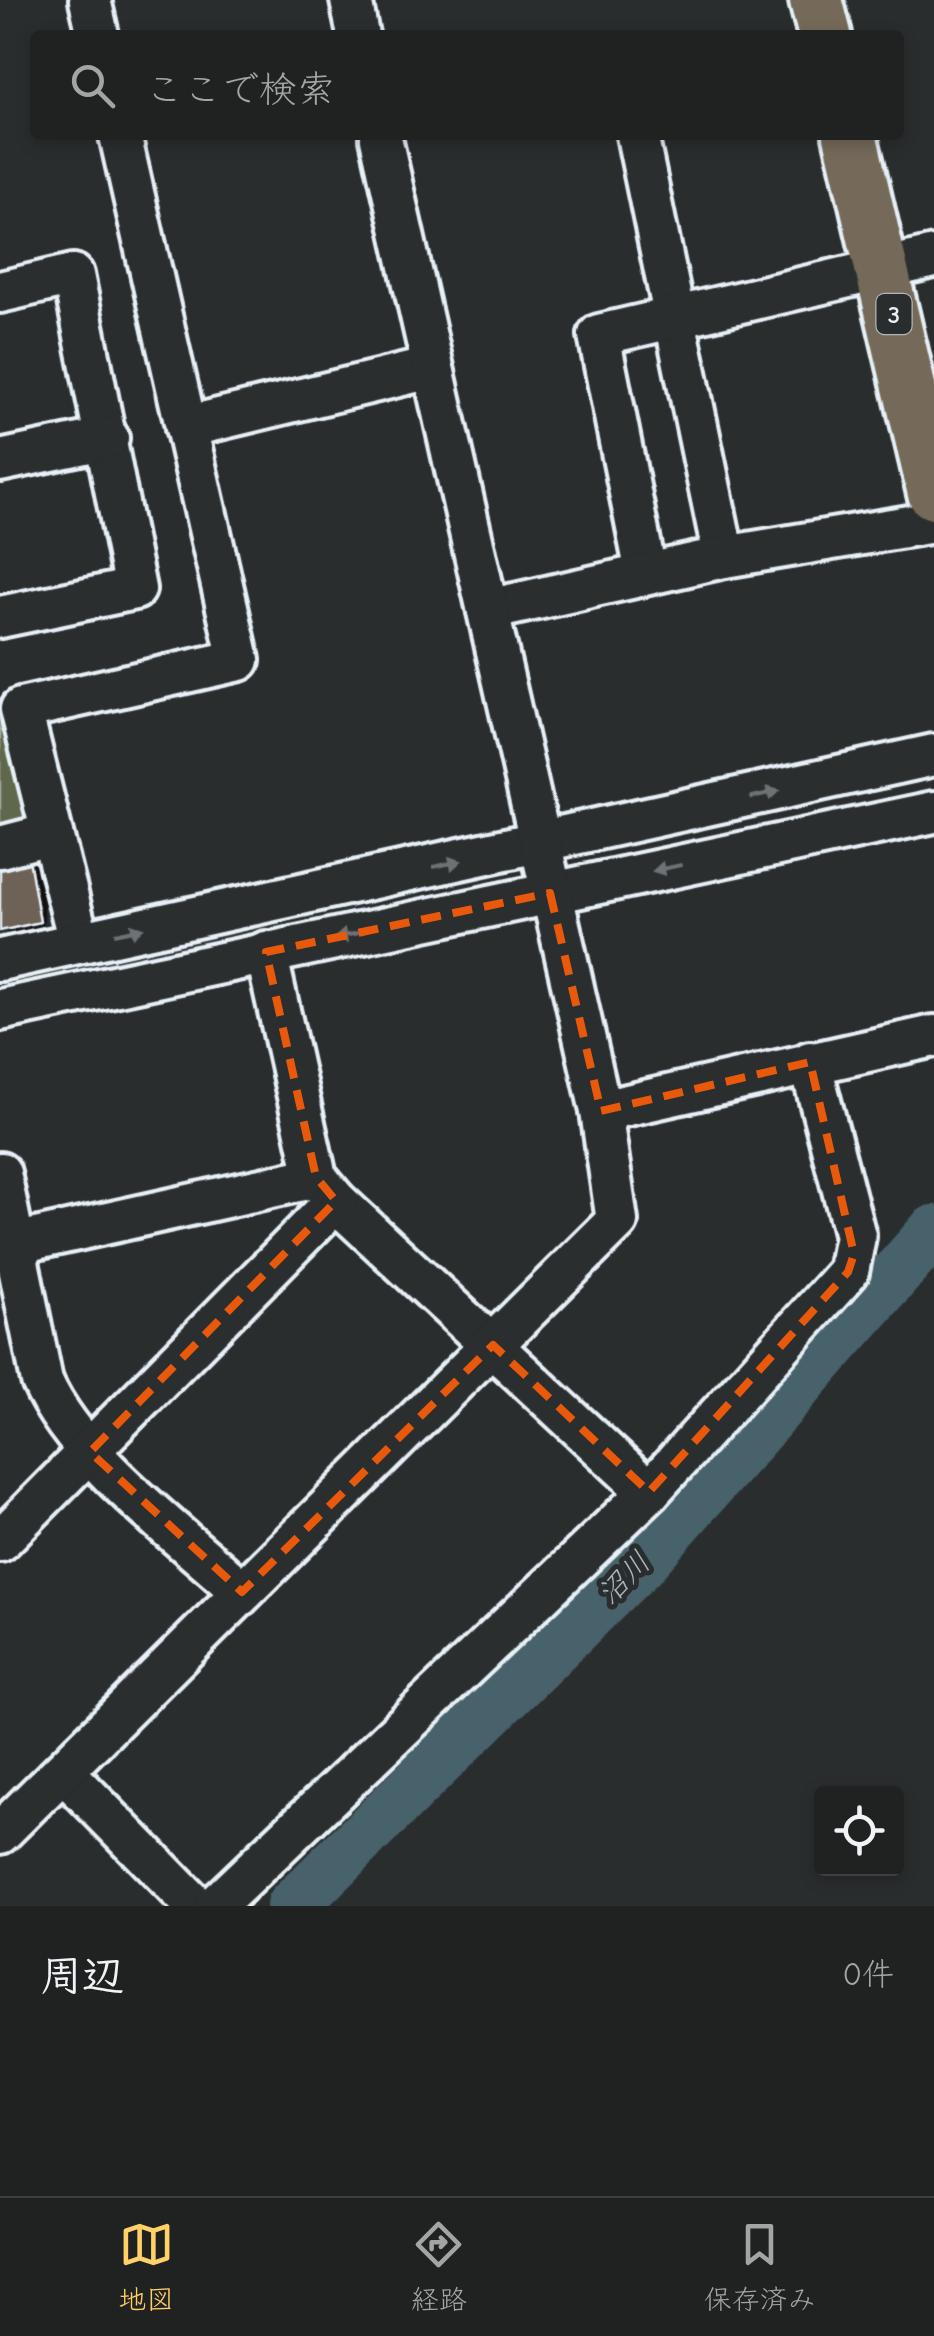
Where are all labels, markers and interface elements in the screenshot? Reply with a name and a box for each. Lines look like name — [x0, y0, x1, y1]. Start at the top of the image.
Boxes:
search box — [30, 30, 904, 140]
icon: search — [65, 58, 120, 113]
text: ここで検索 — [145, 68, 335, 112]
road number: 3 — [876, 294, 912, 334]
one-way arrow — [750, 786, 781, 801]
one-way arrow — [432, 856, 463, 872]
one-way arrow — [652, 861, 683, 876]
one-way arrow — [114, 923, 145, 939]
one-way arrow — [333, 927, 364, 943]
water label: 沼川 — [591, 1545, 658, 1612]
map controls — [814, 1786, 904, 1876]
button: locate — [814, 1786, 904, 1876]
text: 周辺 — [40, 1952, 124, 2001]
text: 0件 — [843, 1956, 894, 1993]
tab: 地図 — [118, 2217, 174, 2317]
tab: 経路 — [411, 2217, 467, 2317]
tab: 保存済み — [704, 2217, 816, 2317]

